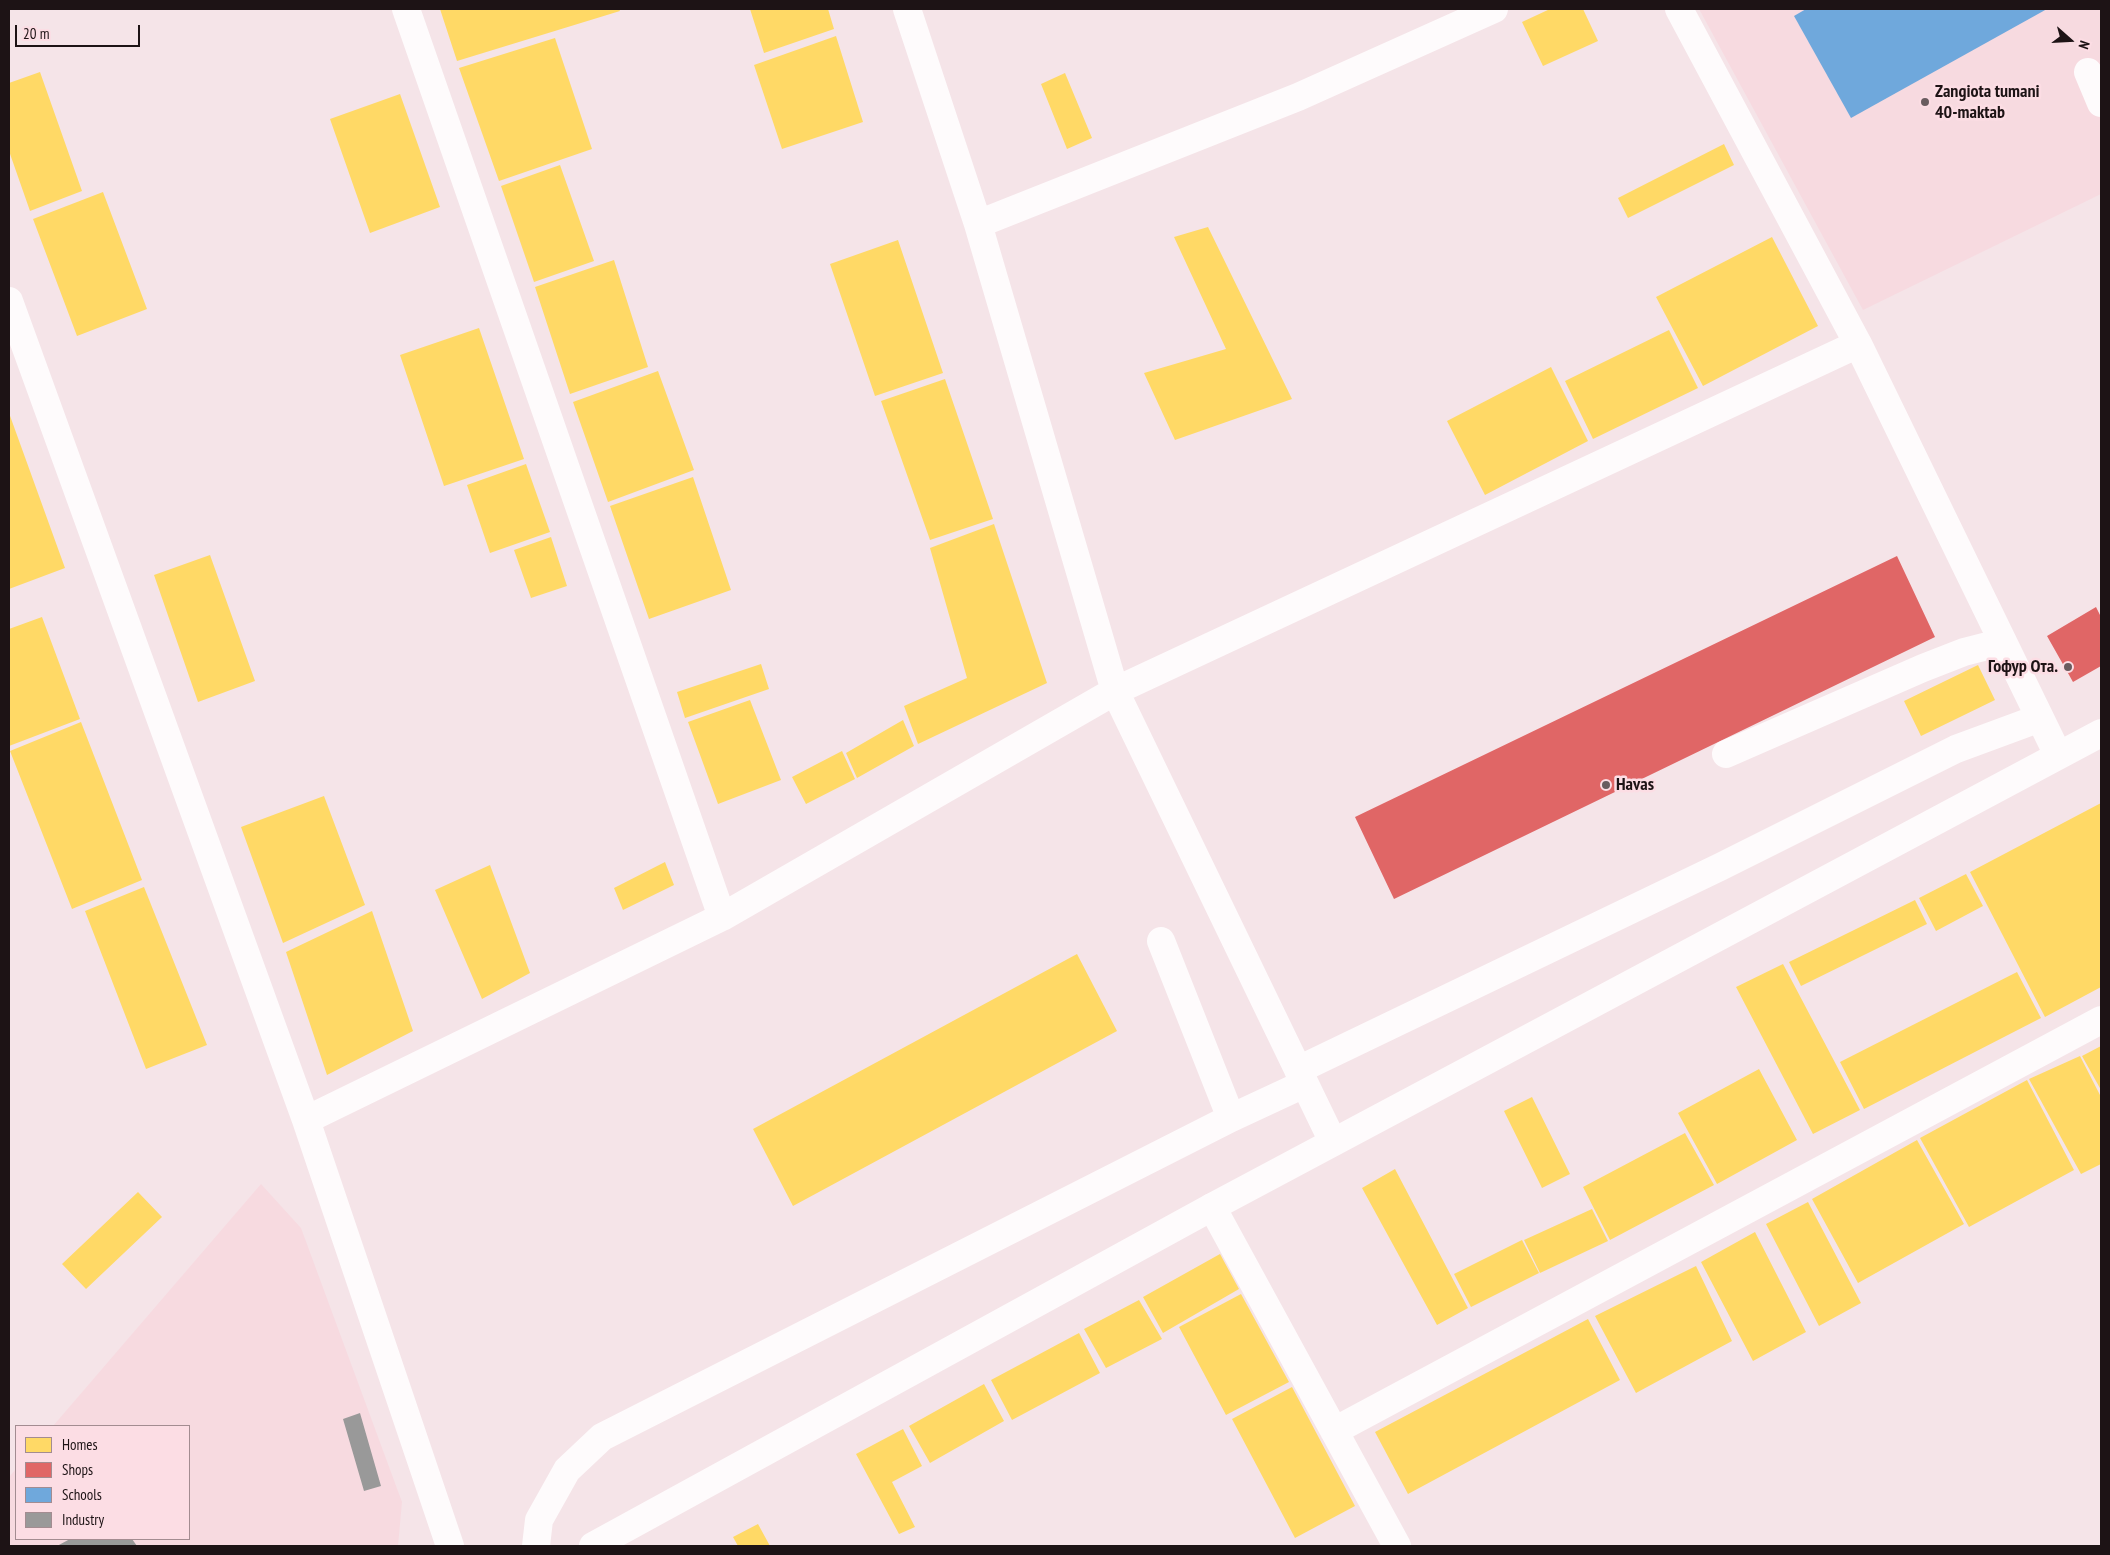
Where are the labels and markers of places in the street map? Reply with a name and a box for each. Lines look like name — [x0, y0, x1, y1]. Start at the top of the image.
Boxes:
place label: Zangiota tumani 40-maktab — [1935, 81, 2040, 124]
marker: Zangiota tumani 40-maktab — [1919, 96, 1931, 108]
place label: Гофур Ота. — [1988, 656, 2058, 678]
marker: Гофур Ота. — [2062, 661, 2074, 673]
place label: Havas — [1616, 774, 1654, 796]
marker: Havas — [1600, 779, 1612, 791]

